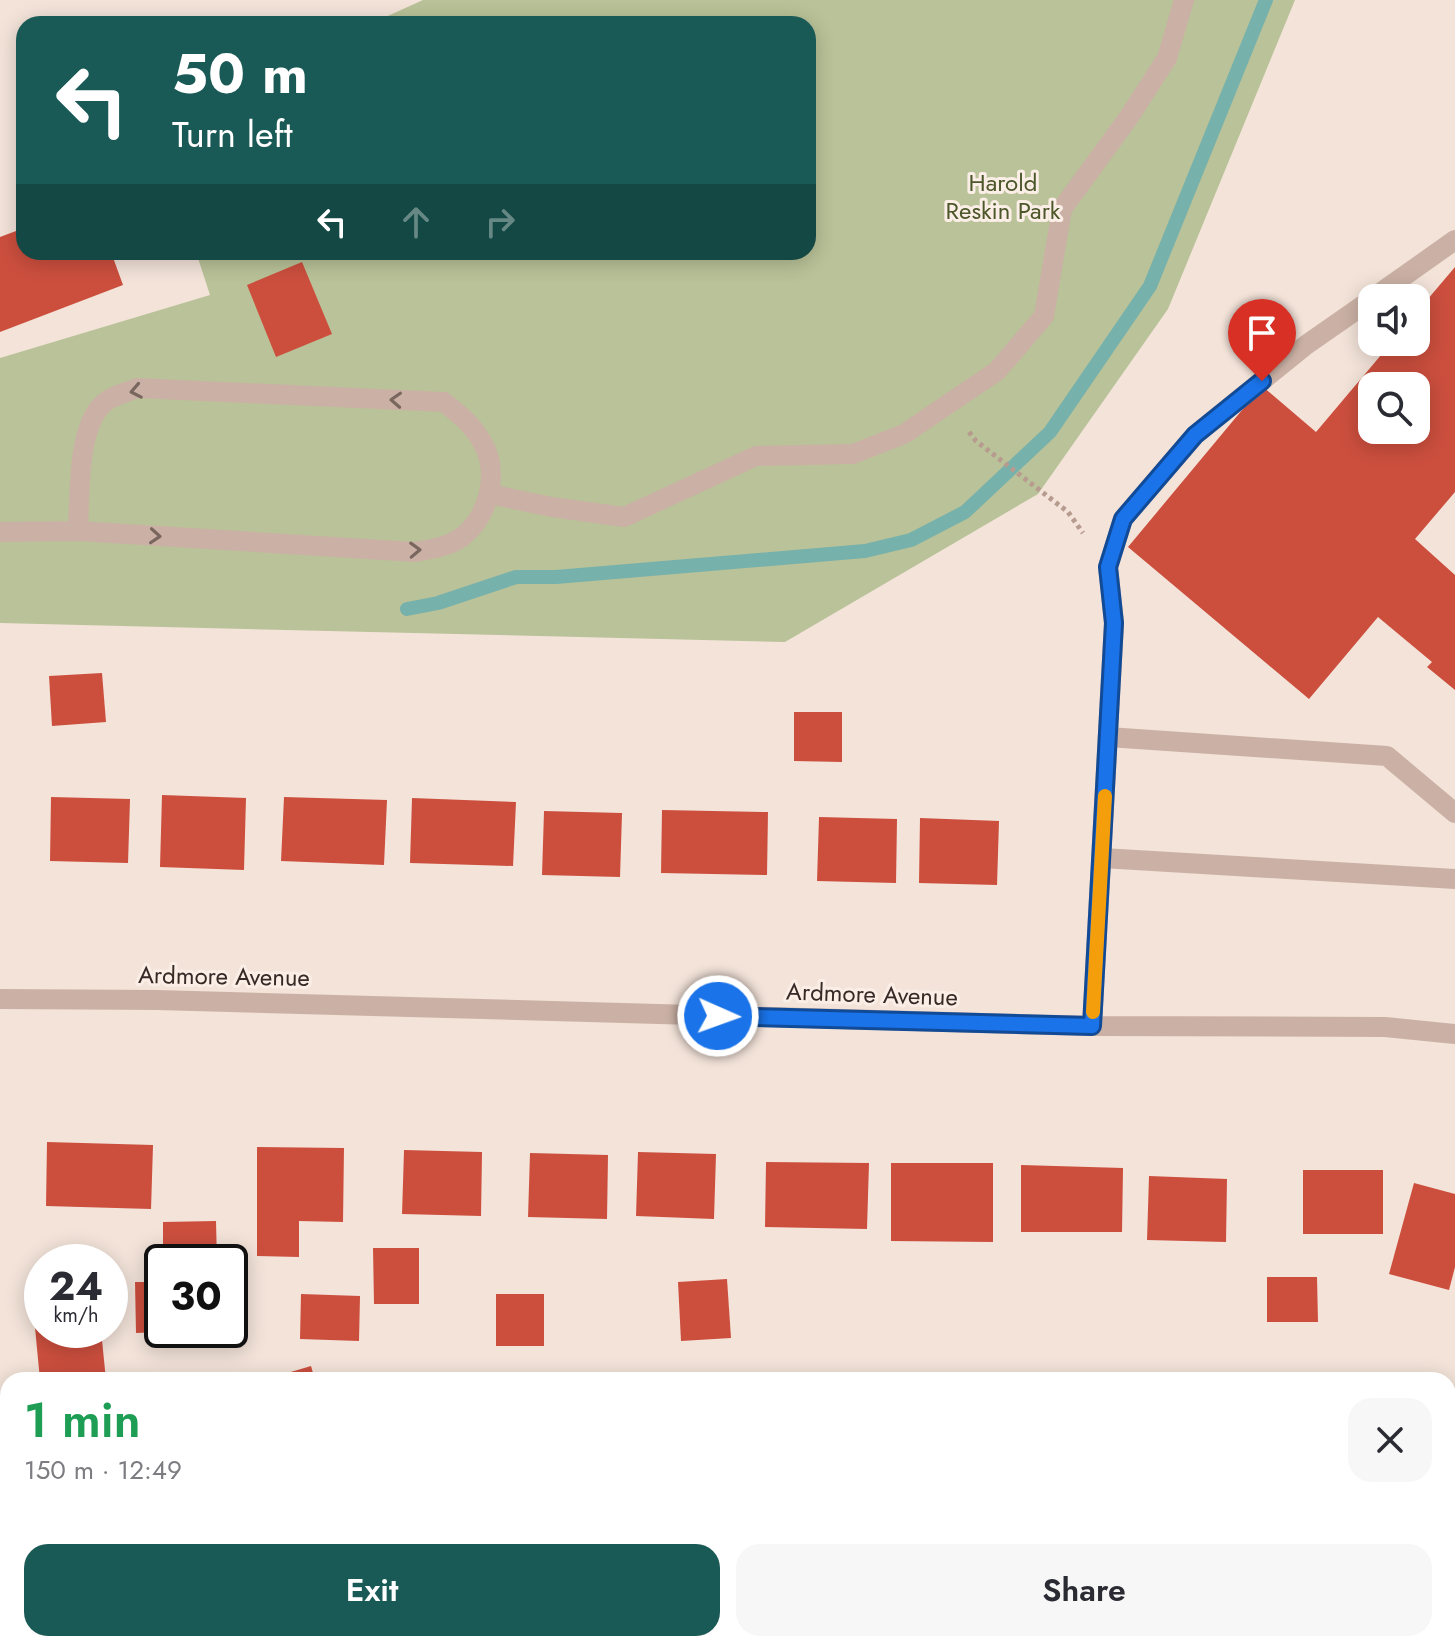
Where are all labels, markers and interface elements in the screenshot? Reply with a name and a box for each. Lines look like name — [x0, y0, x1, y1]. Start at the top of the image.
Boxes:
text: 50 m — [172, 33, 308, 114]
icon: left — [40, 48, 144, 152]
text: Turn left — [172, 108, 293, 160]
park label: Harold Reskin Park — [946, 165, 1061, 228]
icon: left — [310, 200, 354, 244]
icon: ahead — [394, 200, 438, 244]
icon: right — [478, 200, 522, 244]
map controls — [1358, 284, 1430, 444]
button: sound — [1358, 284, 1430, 356]
pin — [1228, 299, 1296, 381]
icon: arrive — [1240, 311, 1284, 355]
button: search — [1358, 372, 1430, 444]
one-way arrow — [130, 382, 143, 399]
one-way arrow — [389, 391, 402, 408]
one-way arrow — [149, 527, 162, 544]
one-way arrow — [409, 542, 422, 559]
street label: Ardmore Avenue — [138, 957, 310, 995]
position arrow — [676, 974, 760, 1058]
street label: Ardmore Avenue — [786, 974, 958, 1014]
speed limit sign: 30 — [144, 1244, 248, 1348]
text: 24 — [49, 1257, 103, 1315]
text: km/h — [53, 1301, 99, 1330]
text: 1 min — [24, 1386, 141, 1455]
button: close — [1348, 1398, 1432, 1482]
text: 150 m · 12:49 — [24, 1451, 182, 1489]
button: Exit — [24, 1544, 720, 1636]
button: Share — [736, 1544, 1432, 1636]

